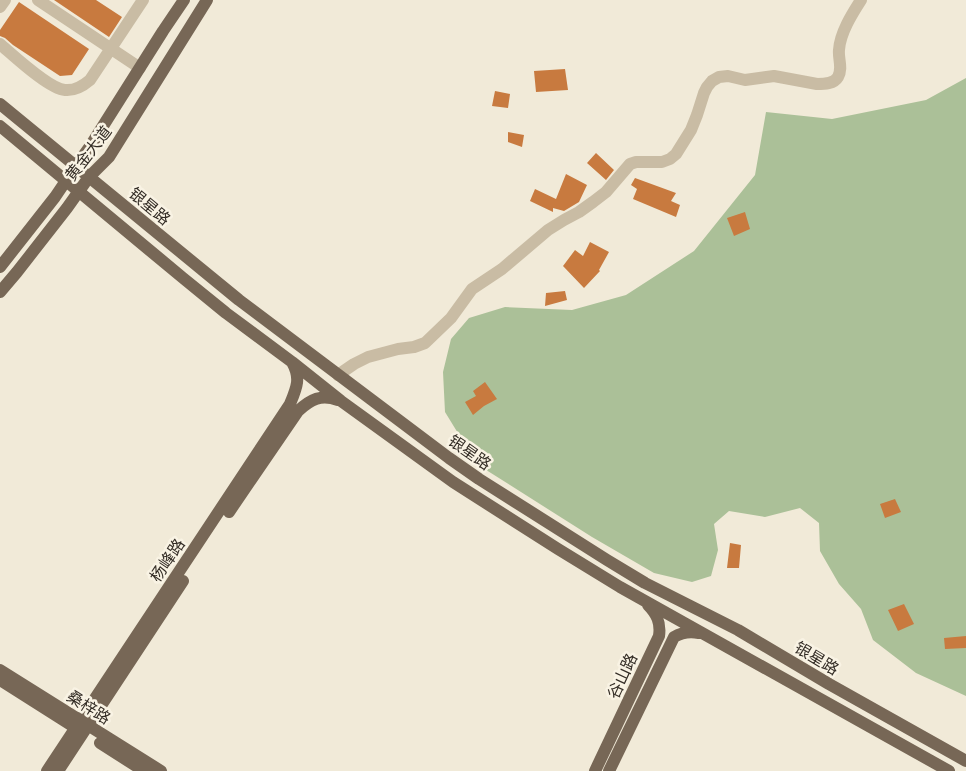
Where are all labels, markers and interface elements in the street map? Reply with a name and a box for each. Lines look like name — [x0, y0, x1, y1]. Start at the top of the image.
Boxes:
street label: 黄金大道 — [62, 123, 117, 186]
street label: 银星路 — [124, 184, 174, 231]
street label: 银星路 — [443, 432, 494, 476]
street label: 杨峰路 — [147, 536, 190, 587]
street label: 银星路 — [790, 639, 842, 681]
street label: 谷山路 — [605, 651, 643, 703]
street label: 桑梓路 — [62, 687, 114, 730]

